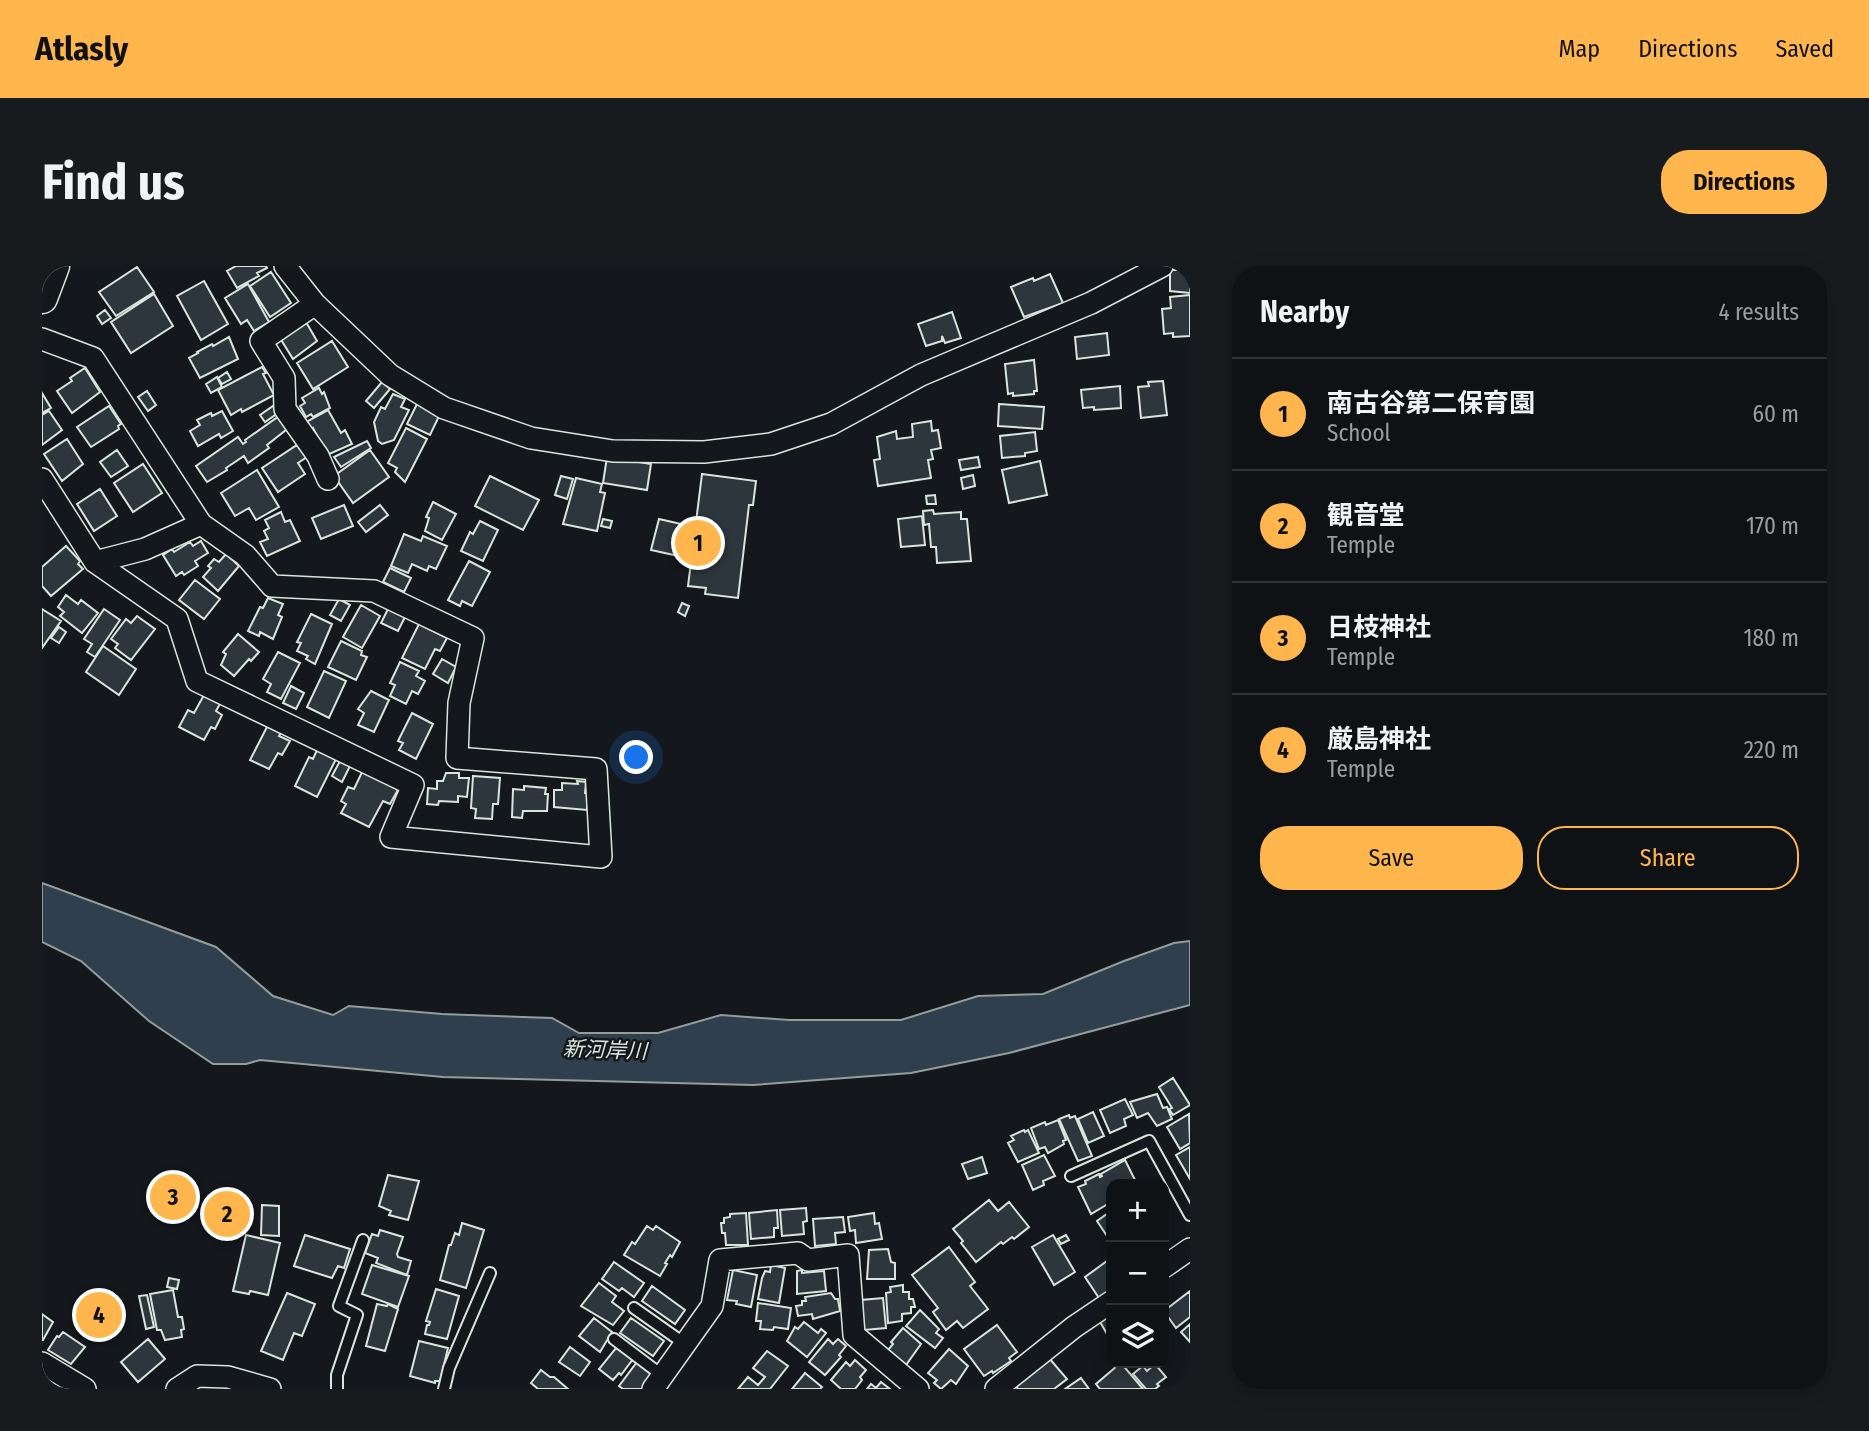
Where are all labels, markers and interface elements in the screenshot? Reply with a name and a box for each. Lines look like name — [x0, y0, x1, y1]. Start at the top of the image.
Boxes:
text: Atlasly — [35, 29, 128, 69]
text: Map — [1559, 35, 1600, 63]
text: Directions — [1638, 35, 1737, 63]
text: Saved — [1775, 35, 1834, 63]
button: Directions — [1661, 150, 1827, 214]
text: Find us — [42, 153, 185, 212]
text: Nearby — [1260, 294, 1349, 330]
text: 4 results — [1718, 298, 1799, 326]
text: 南古谷第二保育園 — [1327, 388, 1535, 419]
text: 1 — [1278, 400, 1288, 428]
text: 60 m — [1753, 400, 1799, 428]
text: School — [1327, 419, 1391, 447]
text: 観音堂 — [1327, 500, 1405, 531]
text: 2 — [1278, 512, 1288, 540]
text: 170 m — [1746, 512, 1799, 540]
pin: 1 — [675, 517, 721, 569]
text: Temple — [1327, 531, 1395, 559]
text: 日枝神社 — [1327, 612, 1431, 643]
text: 3 — [1278, 624, 1288, 652]
text: 180 m — [1743, 624, 1799, 652]
text: Temple — [1327, 643, 1395, 671]
text: 厳島神社 — [1327, 724, 1431, 755]
text: 4 — [1277, 736, 1289, 764]
text: 220 m — [1744, 736, 1799, 764]
your location — [619, 740, 653, 774]
text: Temple — [1327, 755, 1395, 783]
button: Save — [1260, 826, 1523, 890]
button: Share — [1537, 826, 1799, 890]
water label: 新河岸川 — [563, 1036, 649, 1065]
pin: 3 — [150, 1171, 196, 1223]
map controls — [1106, 1179, 1169, 1368]
button: + — [1106, 1179, 1169, 1242]
pin: 2 — [204, 1188, 250, 1240]
button: − — [1106, 1242, 1169, 1305]
pin: 4 — [76, 1289, 122, 1341]
button: layers — [1106, 1305, 1169, 1368]

